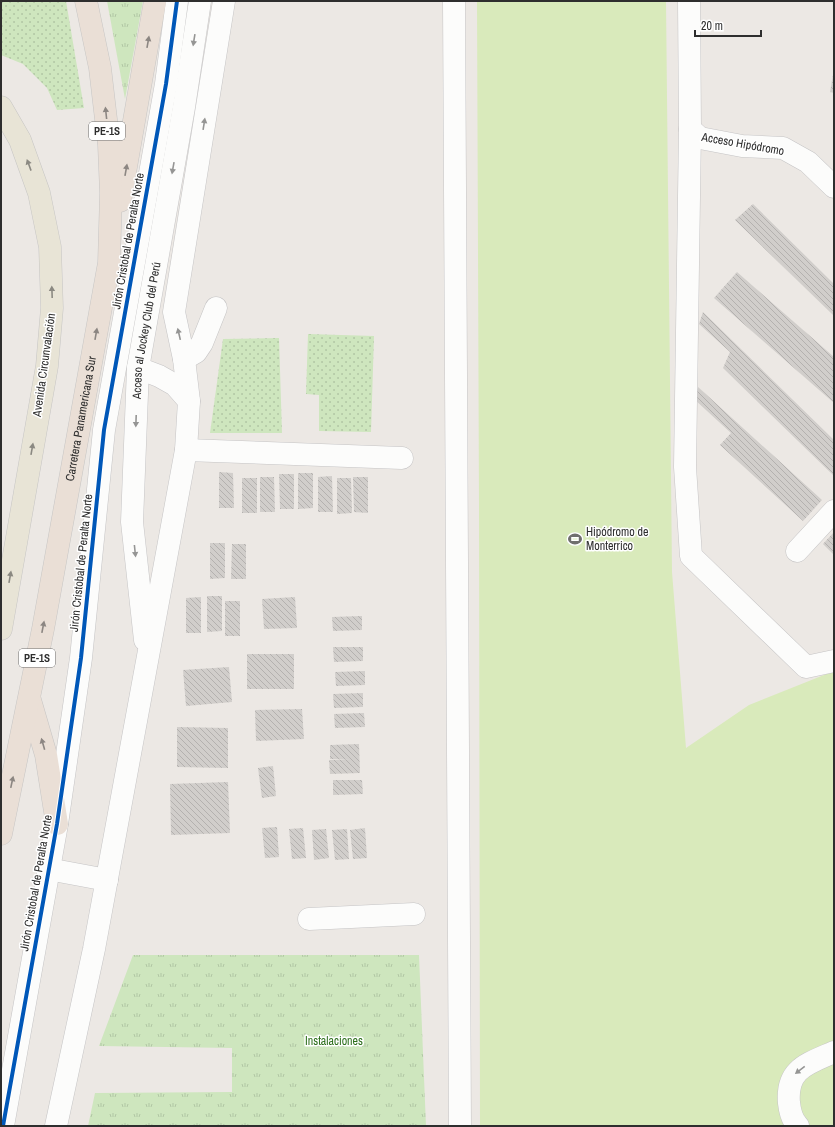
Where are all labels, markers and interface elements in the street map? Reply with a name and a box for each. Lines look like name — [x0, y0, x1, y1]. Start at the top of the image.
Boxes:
scale bar — [695, 12, 761, 38]
text: 20 m — [701, 18, 723, 34]
one-way arrow — [191, 33, 197, 46]
one-way arrow — [145, 36, 151, 48]
one-way arrow — [102, 107, 109, 119]
one-way arrow — [201, 117, 207, 130]
road number: PE-1S — [89, 122, 125, 140]
street label: Acceso Hipódromo — [699, 129, 786, 159]
one-way arrow — [26, 159, 32, 171]
one-way arrow — [170, 162, 176, 174]
one-way arrow — [123, 164, 129, 176]
street label: Jirón Cristobal de Peralta Norte — [108, 171, 148, 311]
street label: Acceso al Jockey Club del Perú — [129, 261, 165, 400]
one-way arrow — [48, 286, 55, 298]
street label: Avenida Circunvalación — [29, 312, 59, 419]
one-way arrow — [94, 328, 100, 340]
one-way arrow — [175, 328, 181, 341]
street label: Carretera Panamericana Sur — [62, 354, 100, 482]
one-way arrow — [133, 415, 140, 427]
one-way arrow — [29, 443, 35, 455]
street label: Jirón Cristobal de Peralta Norte — [66, 493, 96, 633]
place label: Hipódromo de Monterrico — [586, 524, 648, 554]
sports icon: Hipódromo de Monterrico — [567, 531, 583, 547]
one-way arrow — [132, 545, 139, 557]
one-way arrow — [7, 571, 13, 583]
one-way arrow — [40, 621, 46, 633]
road number: PE-1S — [19, 649, 55, 667]
one-way arrow — [40, 738, 46, 750]
one-way arrow — [10, 776, 16, 788]
street label: Jirón Cristobal de Peralta Norte — [16, 813, 56, 953]
park label: Instalaciones — [305, 1033, 363, 1049]
one-way arrow — [794, 1066, 805, 1074]

